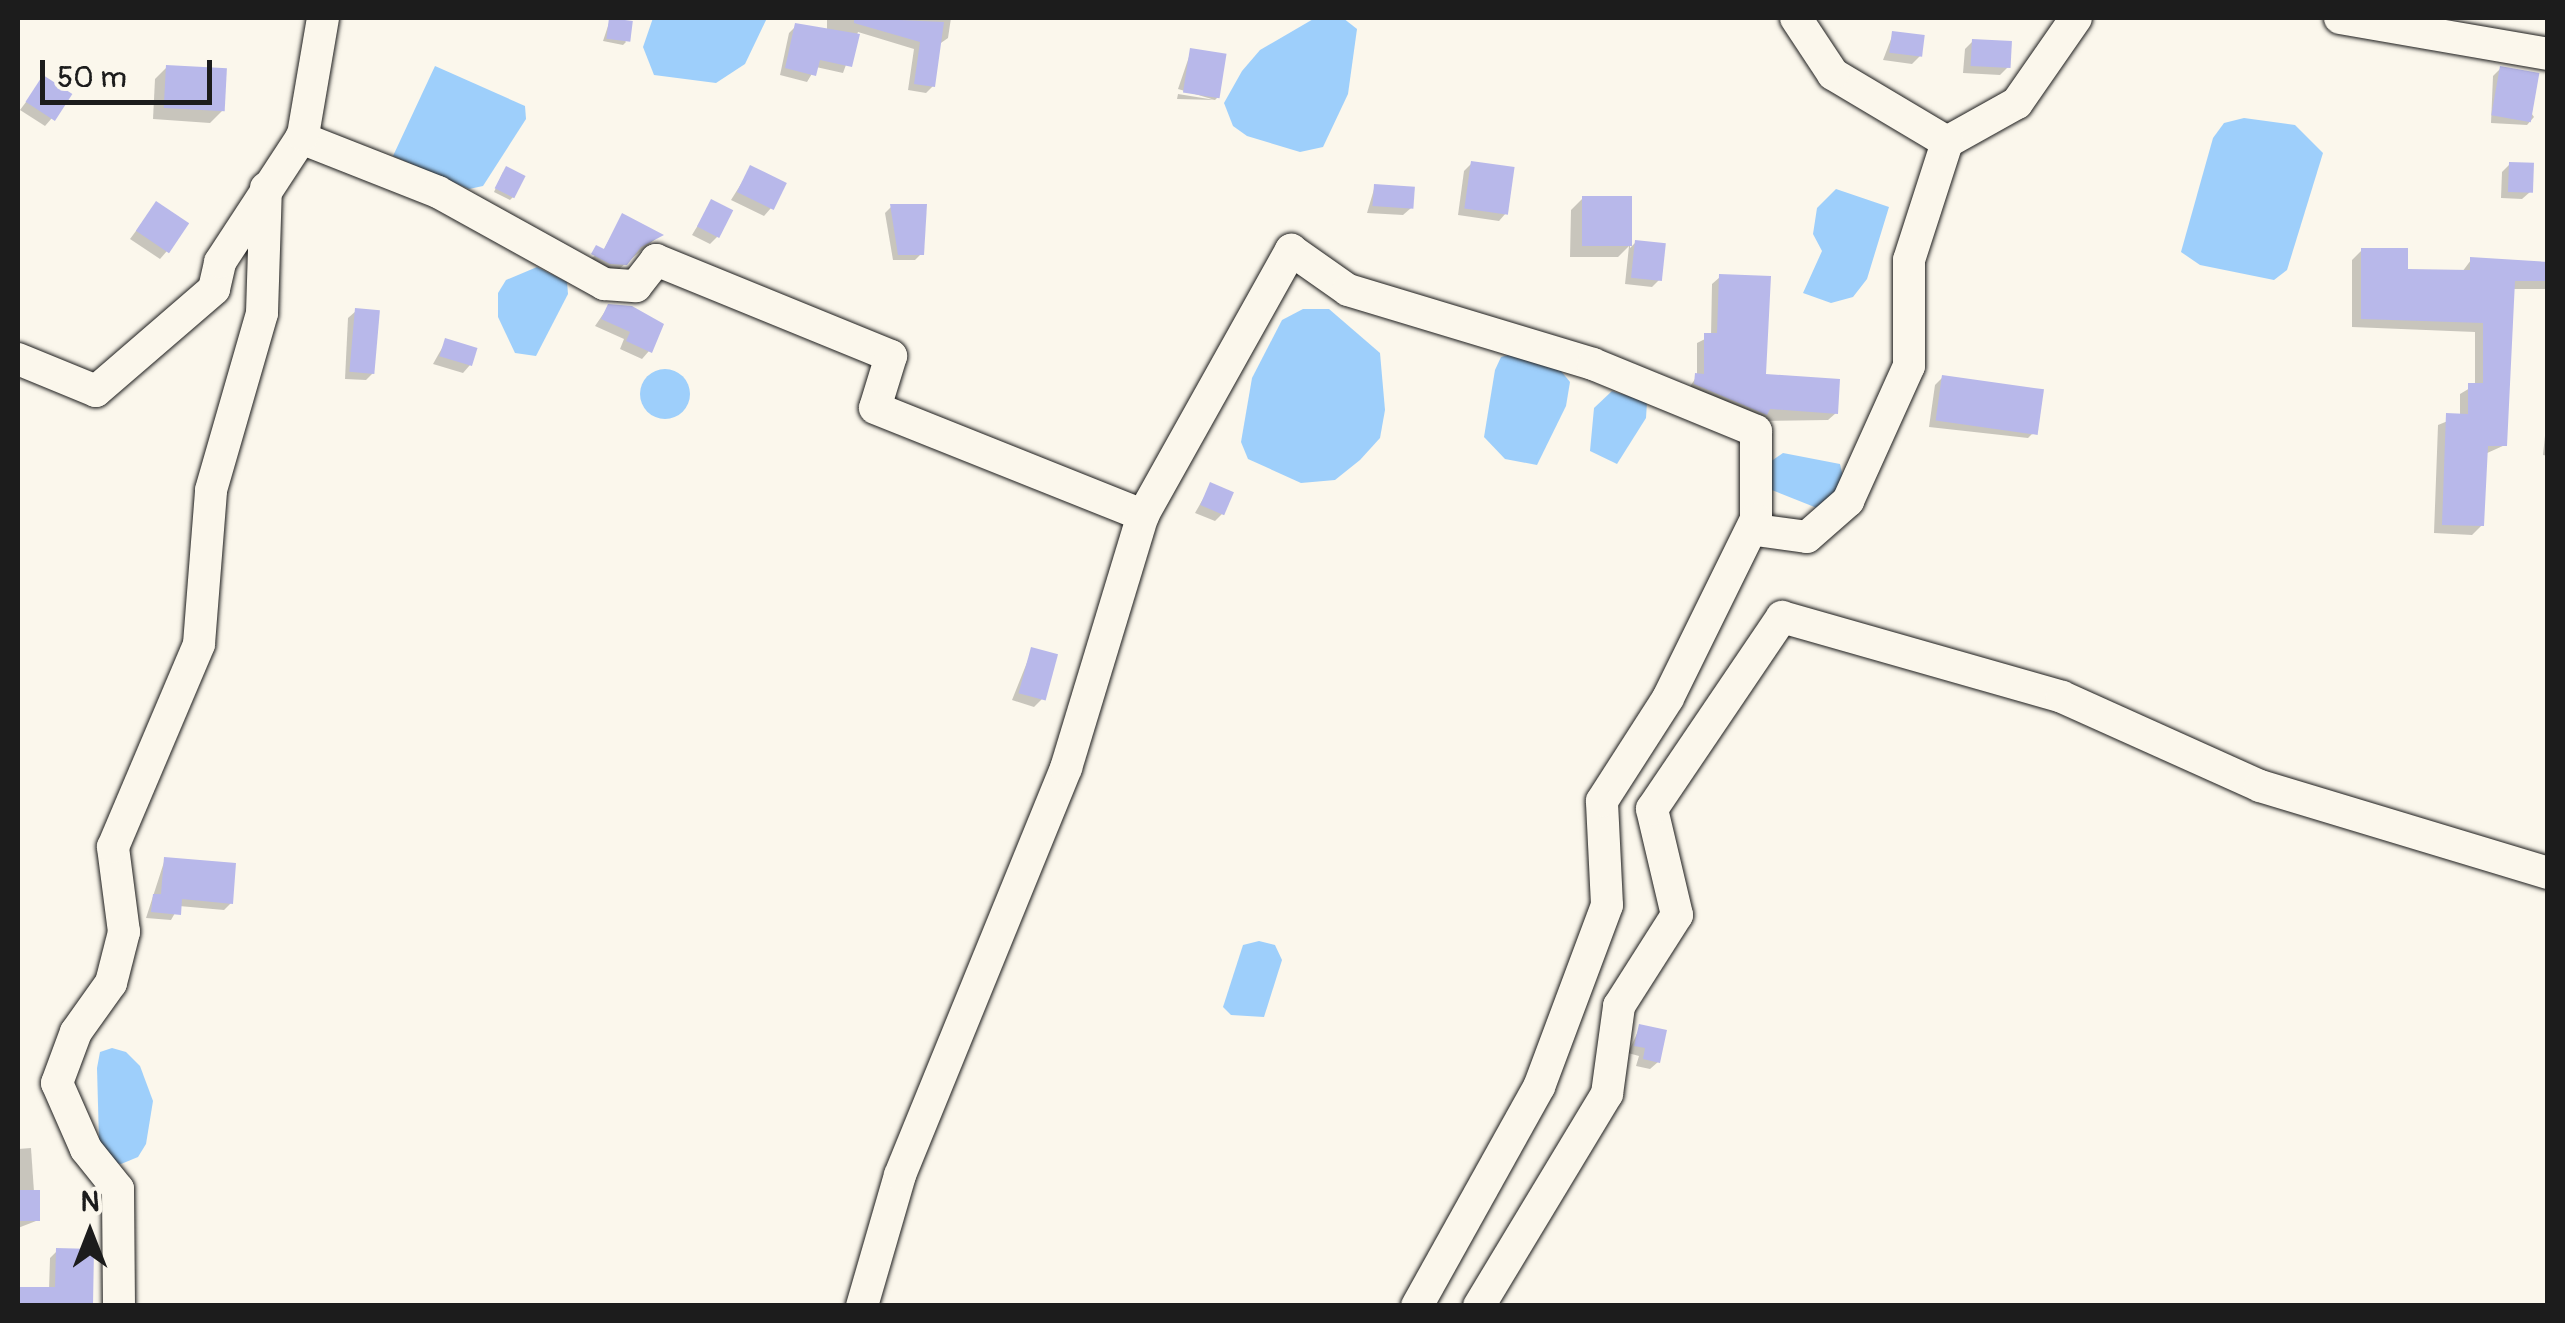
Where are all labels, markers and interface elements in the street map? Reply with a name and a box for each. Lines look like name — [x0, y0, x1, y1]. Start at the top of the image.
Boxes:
scale bar — [45, 40, 218, 102]
text: 50 m — [57, 59, 127, 96]
north arrow — [40, 1183, 140, 1283]
text: N — [81, 1185, 99, 1220]

